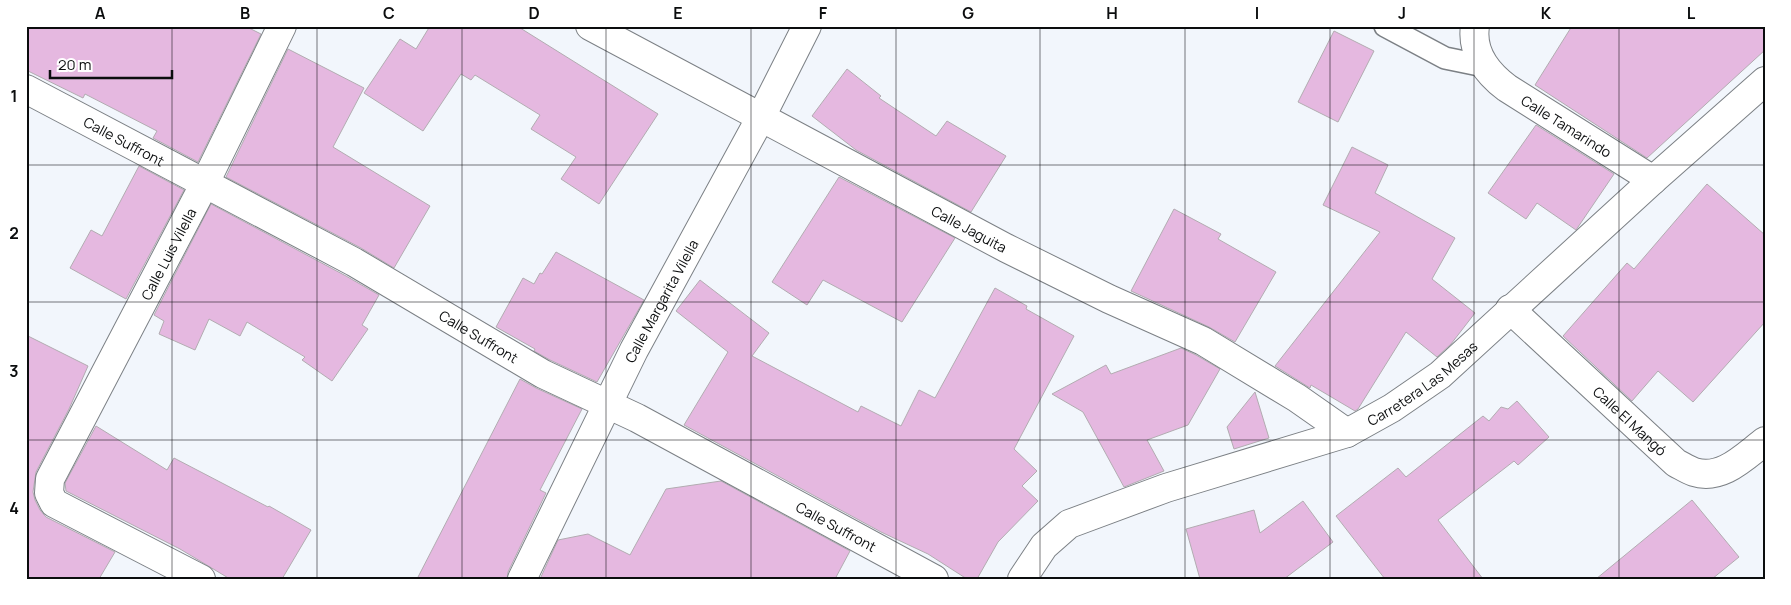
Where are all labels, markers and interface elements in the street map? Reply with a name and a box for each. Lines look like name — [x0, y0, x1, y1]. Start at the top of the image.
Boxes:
text: A — [95, 2, 106, 24]
text: B — [240, 2, 250, 24]
text: C — [383, 2, 395, 24]
text: D — [528, 2, 540, 24]
text: E — [673, 2, 683, 24]
text: F — [819, 2, 828, 24]
text: G — [962, 2, 974, 24]
text: H — [1106, 2, 1118, 24]
text: I — [1255, 2, 1259, 24]
text: J — [1398, 2, 1406, 24]
text: K — [1541, 2, 1552, 24]
text: L — [1687, 2, 1696, 24]
scale bar — [50, 48, 172, 80]
text: 20 m — [58, 54, 91, 75]
text: 1 — [10, 85, 18, 107]
street label: Calle Tamarindo — [1518, 90, 1616, 161]
street label: Calle Suffront — [80, 112, 168, 170]
street label: Calle Jaguita — [928, 201, 1010, 256]
street label: Calle Luis Vilella — [136, 204, 200, 303]
text: 2 — [9, 222, 19, 244]
street label: Calle Margarita Vilella — [620, 236, 702, 366]
street label: Calle Suffront — [436, 305, 522, 367]
street label: Carretera Las Mesas — [1364, 336, 1481, 430]
text: 3 — [9, 360, 19, 382]
street label: Calle El Mangó — [1589, 382, 1671, 459]
text: 4 — [9, 497, 19, 519]
street label: Calle Suffront — [793, 497, 880, 556]

